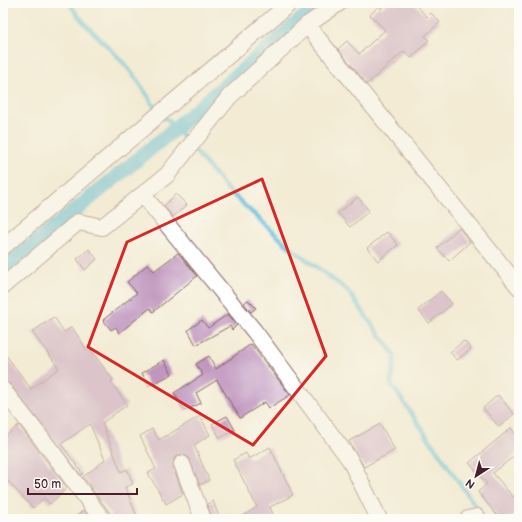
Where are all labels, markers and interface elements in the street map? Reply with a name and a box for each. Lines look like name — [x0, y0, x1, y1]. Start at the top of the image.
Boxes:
north arrow — [456, 456, 496, 496]
scale bar — [28, 470, 137, 496]
text: N — [463, 476, 478, 491]
text: 50 m — [34, 477, 61, 492]

